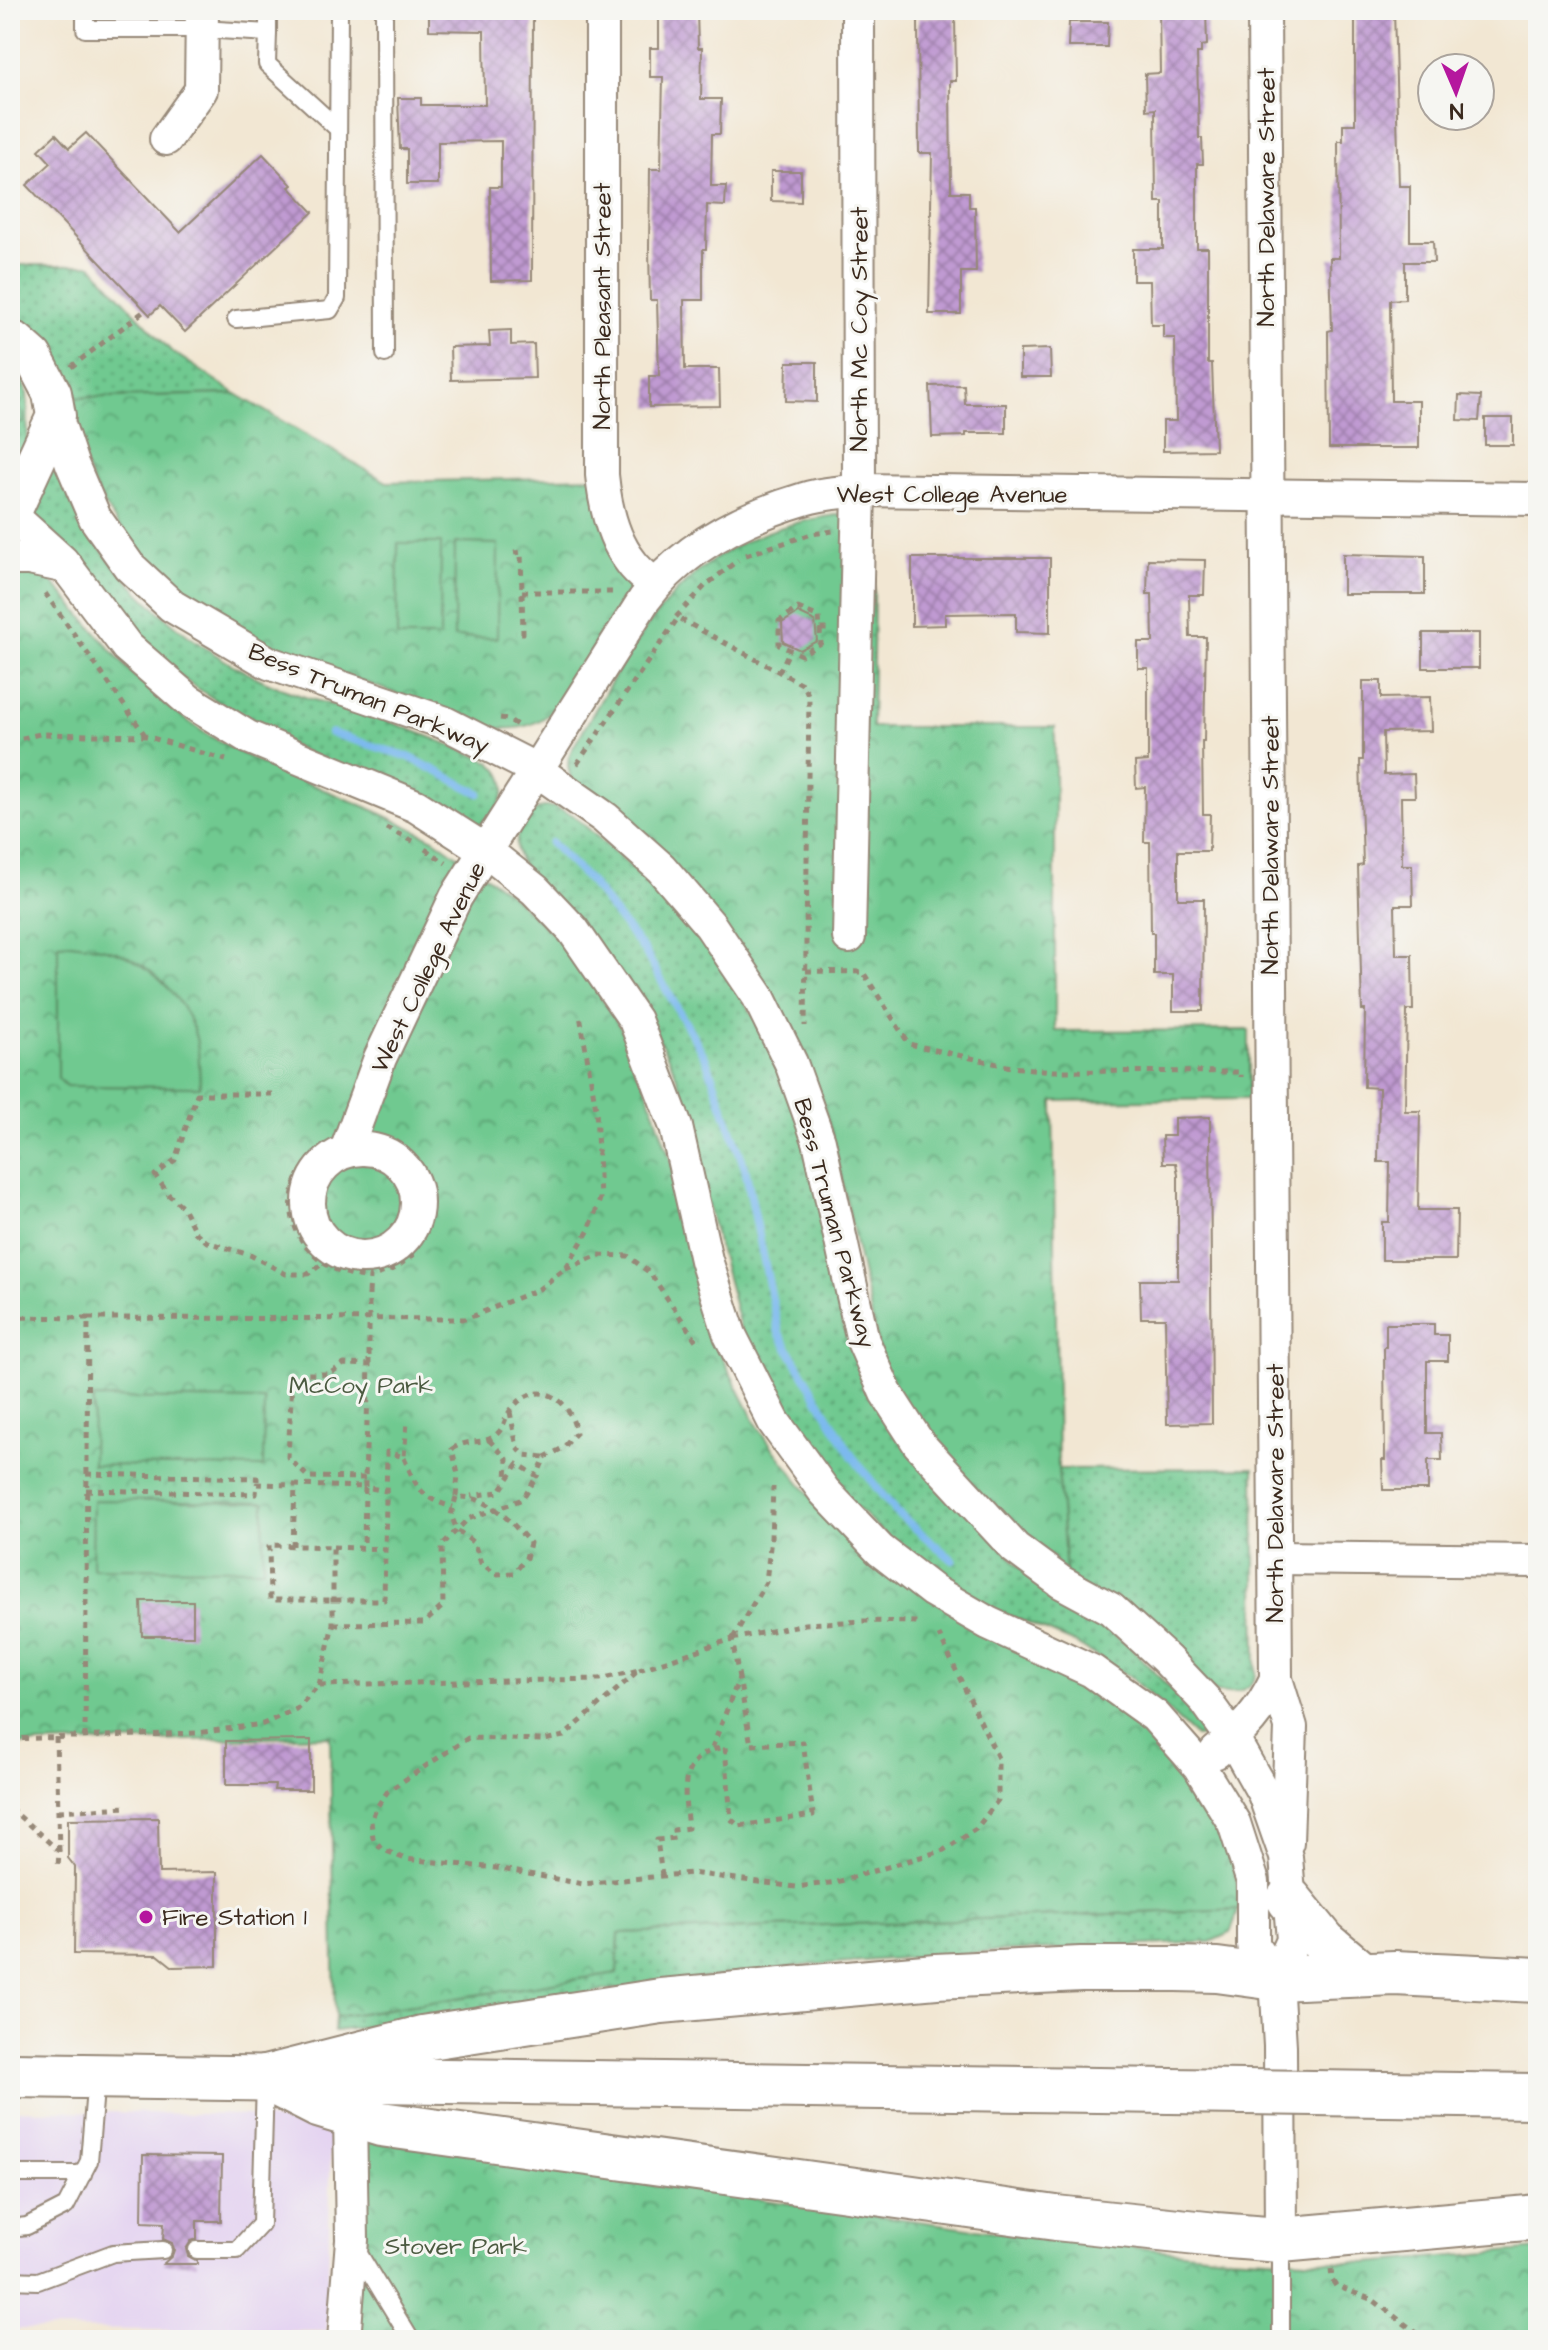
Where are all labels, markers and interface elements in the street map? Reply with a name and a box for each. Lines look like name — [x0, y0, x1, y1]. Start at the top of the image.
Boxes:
north arrow — [1416, 52, 1496, 132]
street label: North Delaware Street — [1250, 67, 1284, 327]
text: N — [1449, 95, 1464, 126]
street label: North Pleasant Street — [586, 182, 620, 429]
street label: North Mc Coy Street — [843, 206, 878, 451]
street label: West College Avenue — [837, 478, 1067, 513]
street label: Bess Truman Parkway — [243, 635, 494, 764]
street label: North Delaware Street — [1254, 715, 1288, 975]
street label: West College Avenue — [363, 856, 496, 1079]
street label: Bess Truman Parkway — [783, 1095, 884, 1352]
street label: North Delaware Street — [1259, 1363, 1293, 1623]
park label: McCoy Park — [289, 1369, 433, 1404]
place label: Fire Station 1 — [162, 1901, 307, 1935]
marker: Fire Station 1 — [137, 1908, 155, 1926]
park label: Stover Park — [385, 2230, 527, 2264]

